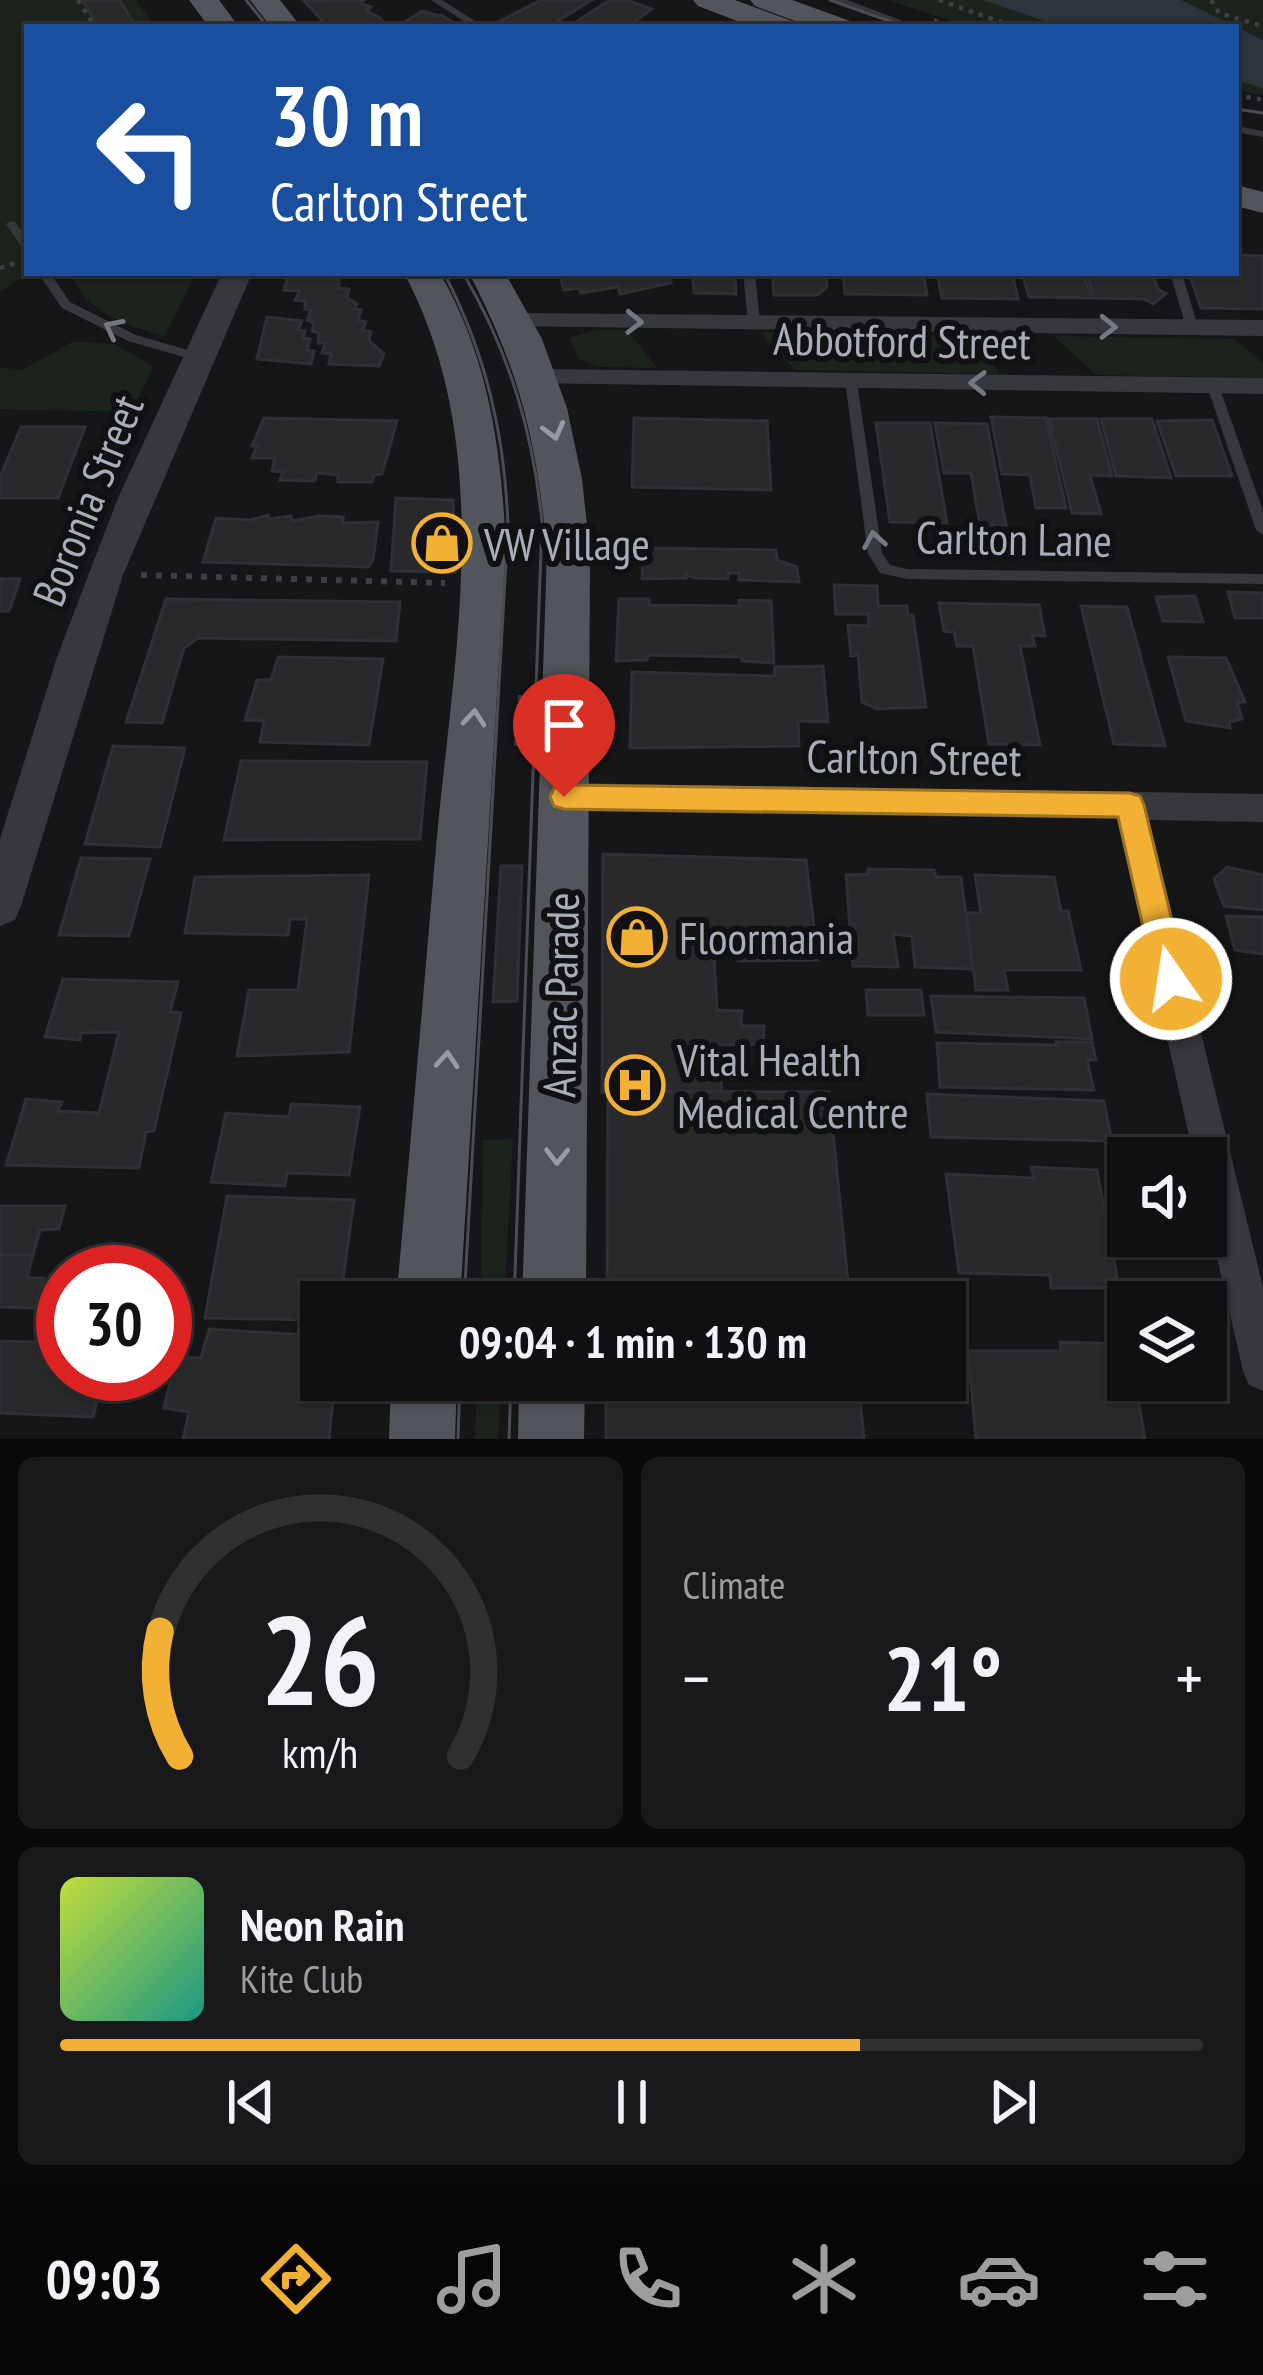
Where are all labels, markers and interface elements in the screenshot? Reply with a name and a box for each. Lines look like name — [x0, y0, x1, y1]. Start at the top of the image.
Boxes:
text: 30 m — [270, 60, 423, 169]
icon: left — [72, 72, 228, 228]
text: Carlton Street — [270, 166, 528, 236]
one-way arrow — [626, 309, 644, 335]
street label: Abbotford Street — [773, 309, 1032, 371]
one-way arrow — [1099, 313, 1118, 339]
one-way arrow — [103, 320, 125, 343]
one-way arrow — [968, 370, 987, 396]
street label: Boronia Street — [18, 385, 156, 614]
one-way arrow — [540, 421, 565, 441]
street label: Carlton Lane — [916, 507, 1112, 569]
shop icon: VW Village — [411, 512, 473, 574]
place label: VW Village — [483, 514, 650, 572]
one-way arrow — [862, 530, 888, 550]
pin — [513, 674, 615, 797]
icon: arrive — [531, 692, 597, 758]
one-way arrow — [460, 708, 486, 727]
street label: Carlton Street — [806, 726, 1022, 788]
street label: Anzac Parade — [529, 892, 591, 1098]
shop icon: Floormania — [606, 906, 668, 968]
place label: Floormania — [679, 908, 854, 966]
position arrow — [1108, 916, 1234, 1042]
place label: Vital Health Medical Centre — [676, 1030, 909, 1140]
one-way arrow — [434, 1050, 460, 1069]
hospital icon: Vital Health Medical Centre — [604, 1054, 666, 1116]
map controls — [1107, 1137, 1227, 1401]
button: sound — [1107, 1137, 1227, 1257]
one-way arrow — [544, 1147, 570, 1166]
speed limit sign: 30 — [36, 1245, 192, 1401]
button: layers — [1107, 1281, 1227, 1401]
text: 09:04 · 1 min · 130 m — [459, 1312, 807, 1370]
text: Climate — [683, 1559, 785, 1610]
text: 26 — [261, 1578, 380, 1739]
text: 21° — [883, 1619, 1002, 1736]
text: − — [683, 1635, 710, 1720]
text: + — [1176, 1635, 1203, 1720]
text: km/h — [282, 1724, 358, 1780]
text: Neon Rain — [240, 1895, 405, 1953]
text: Kite Club — [240, 1953, 363, 2004]
icon: previous — [218, 2069, 284, 2135]
icon: pause — [599, 2069, 665, 2135]
icon: next — [980, 2069, 1046, 2135]
icon: directions — [254, 2237, 338, 2321]
icon: music — [430, 2237, 514, 2321]
icon: phone — [606, 2237, 690, 2321]
icon: climate — [782, 2237, 866, 2321]
icon: car — [957, 2237, 1041, 2321]
icon: filters — [1133, 2237, 1217, 2321]
text: 09:03 — [46, 2244, 163, 2314]

